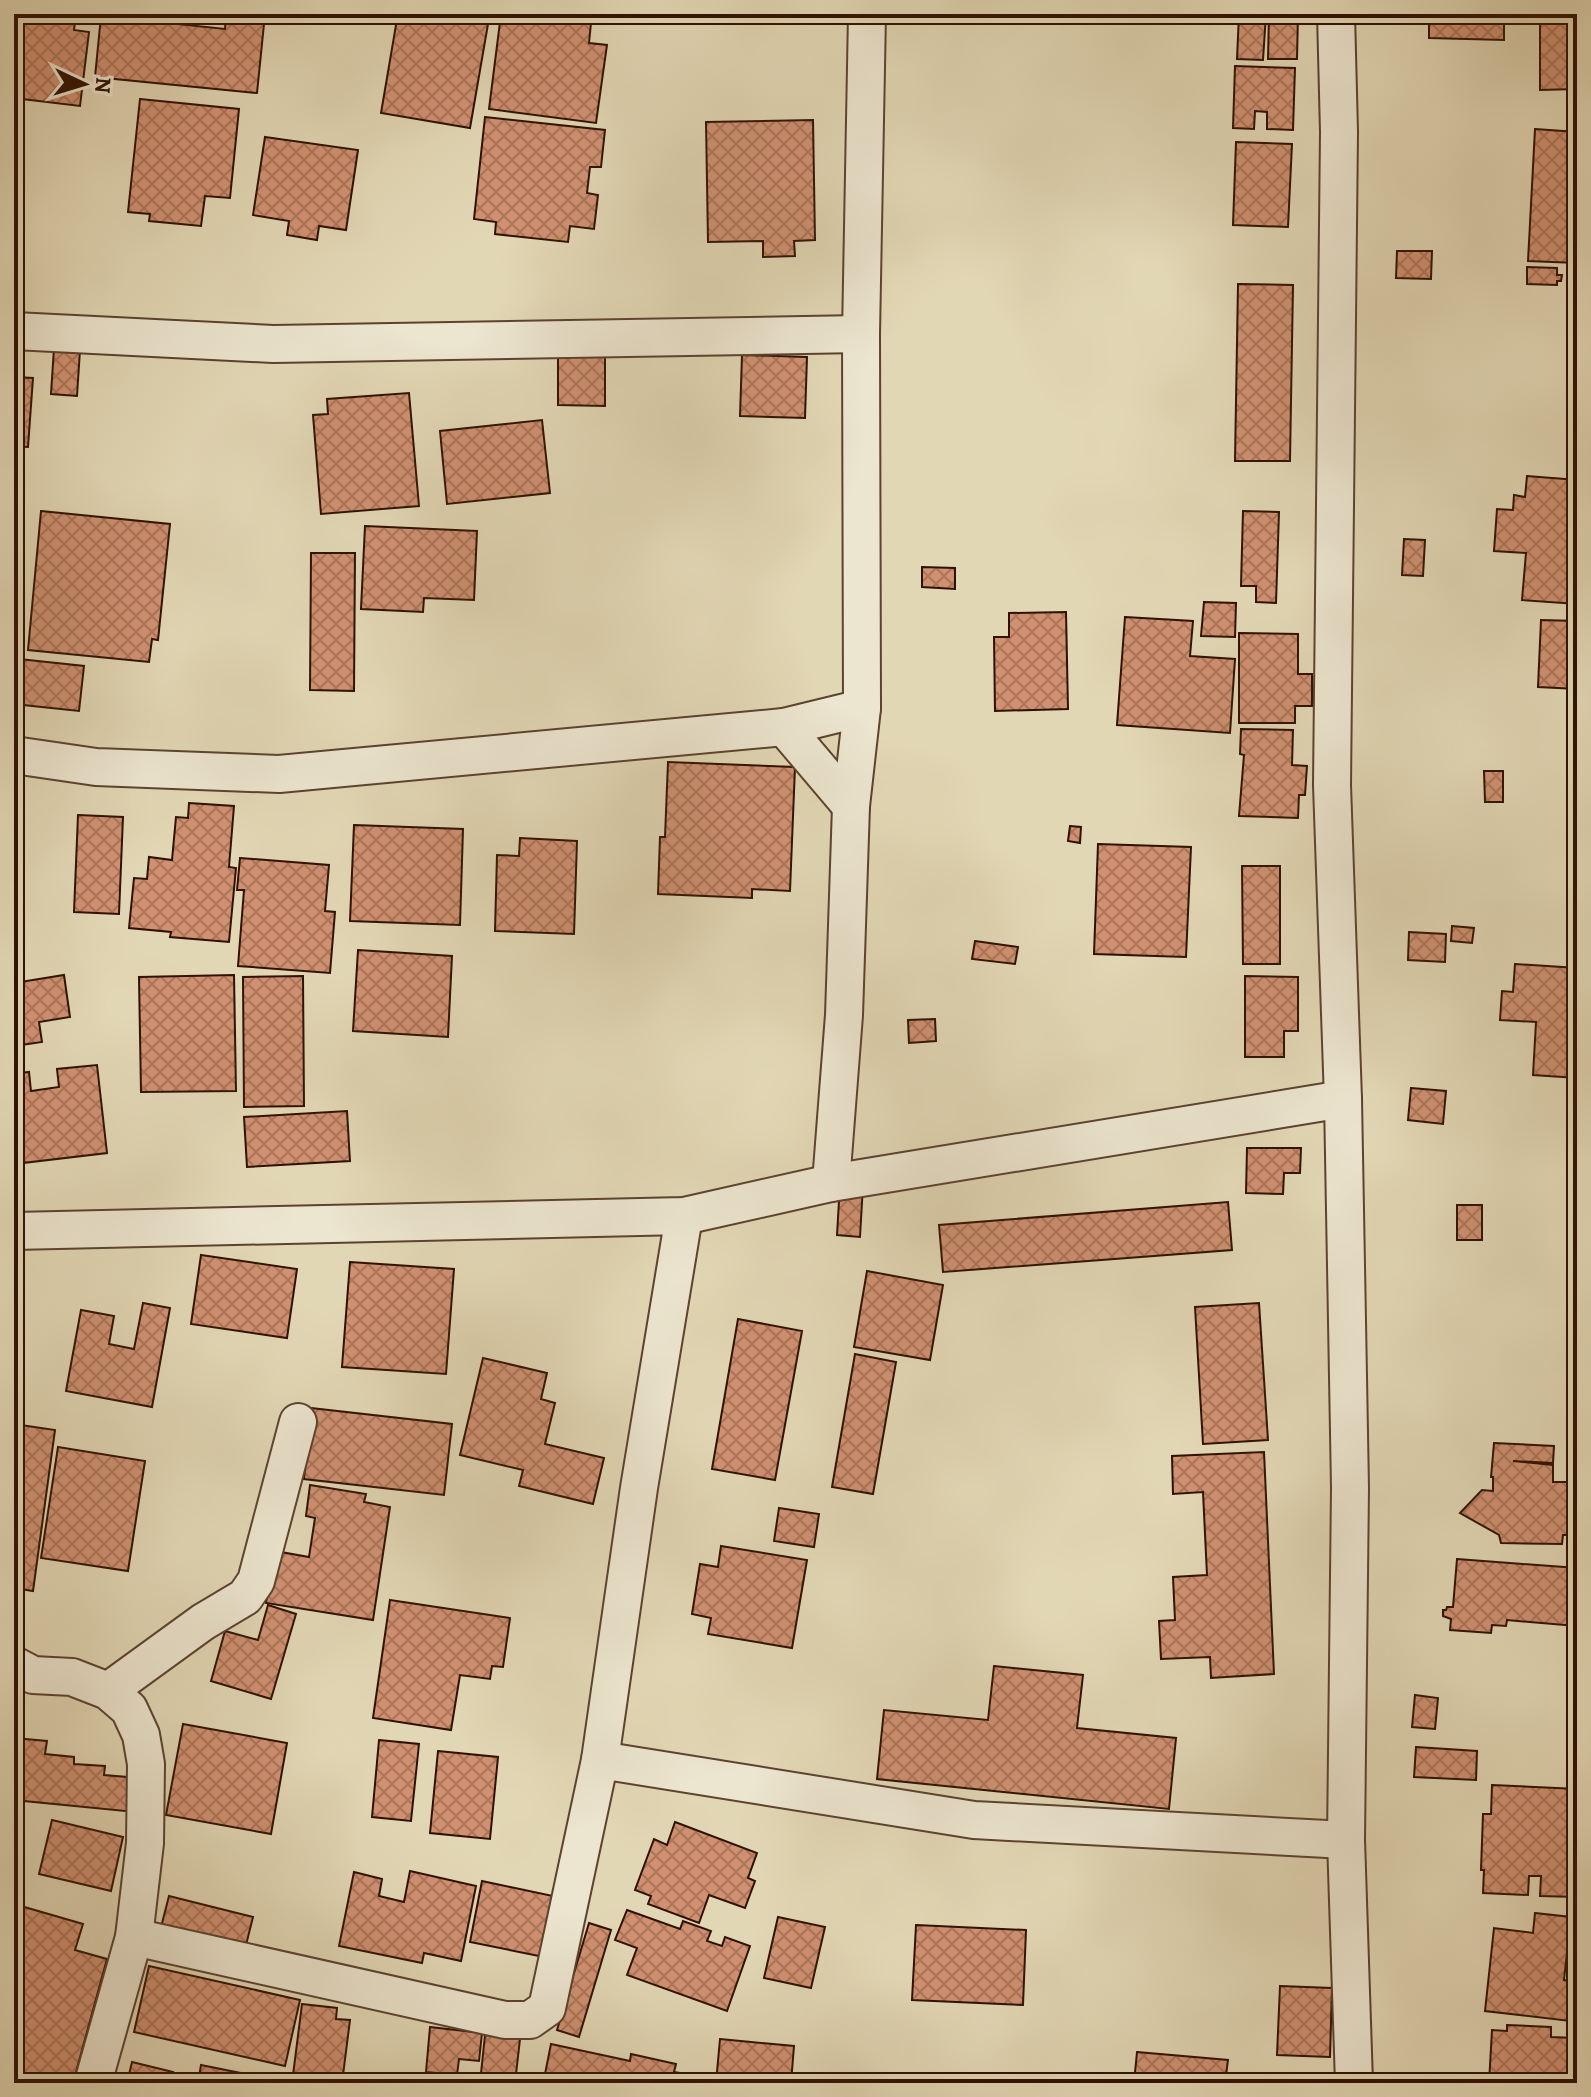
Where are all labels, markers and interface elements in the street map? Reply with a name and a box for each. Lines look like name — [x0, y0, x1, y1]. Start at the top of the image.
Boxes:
north arrow — [44, 44, 124, 124]
text: N — [87, 76, 118, 94]

